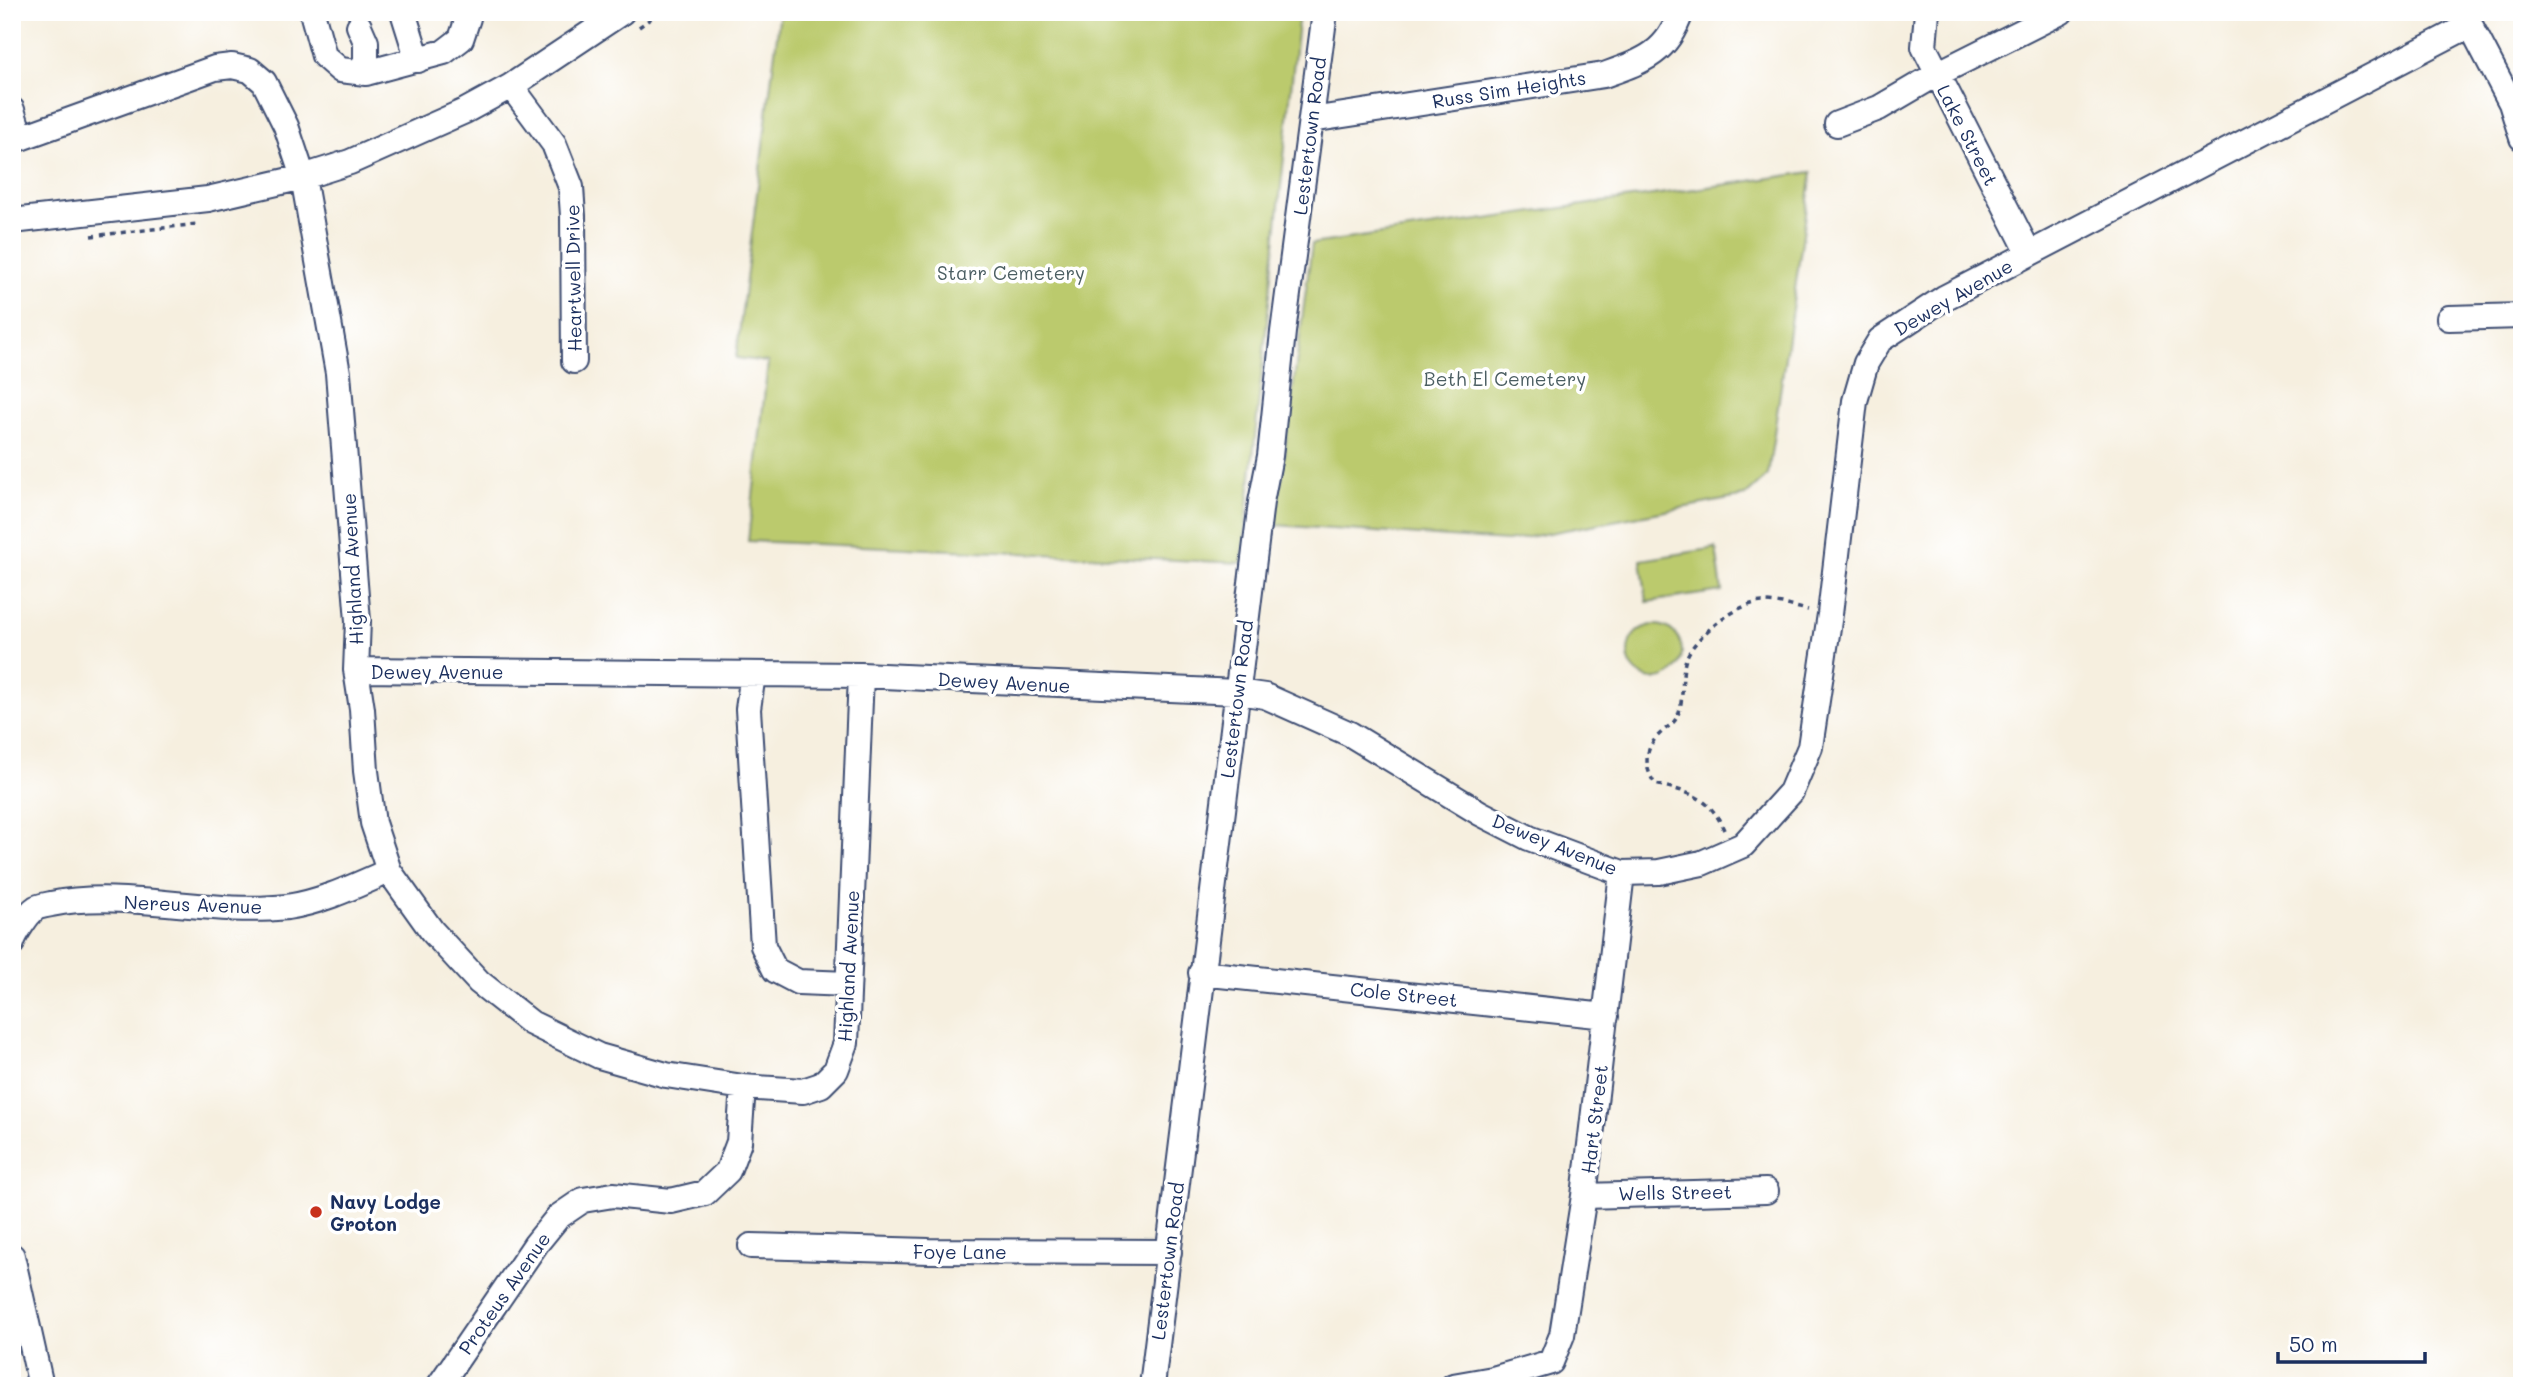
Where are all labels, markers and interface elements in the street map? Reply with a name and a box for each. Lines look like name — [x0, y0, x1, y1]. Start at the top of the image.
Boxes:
street label: Lestertown Road — [1287, 56, 1331, 216]
street label: Russ Sim Heights — [1430, 65, 1588, 113]
street label: Lake Street — [1932, 80, 2004, 190]
street label: Heartwell Drive — [559, 204, 587, 352]
street label: Dewey Avenue — [1889, 253, 2017, 341]
park label: Starr Cemetery — [937, 260, 1085, 285]
park label: Beth El Cemetery — [1424, 366, 1586, 391]
street label: Highland Avenue — [336, 492, 368, 646]
street label: Lestertown Road — [1214, 619, 1258, 779]
street label: Dewey Avenue — [370, 659, 504, 684]
street label: Dewey Avenue — [937, 666, 1071, 698]
street label: Dewey Avenue — [1489, 807, 1621, 881]
street label: Nereus Avenue — [123, 889, 263, 919]
street label: Highland Avenue — [832, 889, 864, 1043]
street label: Cole Street — [1349, 976, 1459, 1012]
street label: Hart Street — [1575, 1063, 1613, 1175]
street label: Wells Street — [1618, 1179, 1732, 1205]
street label: Lestertown Road — [1145, 1181, 1189, 1341]
place label: Navy Lodge Groton — [330, 1189, 441, 1236]
marker: Navy Lodge Groton — [308, 1204, 324, 1220]
street label: Proteus Avenue — [452, 1227, 556, 1359]
street label: Foye Lane — [913, 1239, 1007, 1264]
scale bar — [2278, 1321, 2426, 1365]
text: 50 m — [2289, 1330, 2338, 1357]

